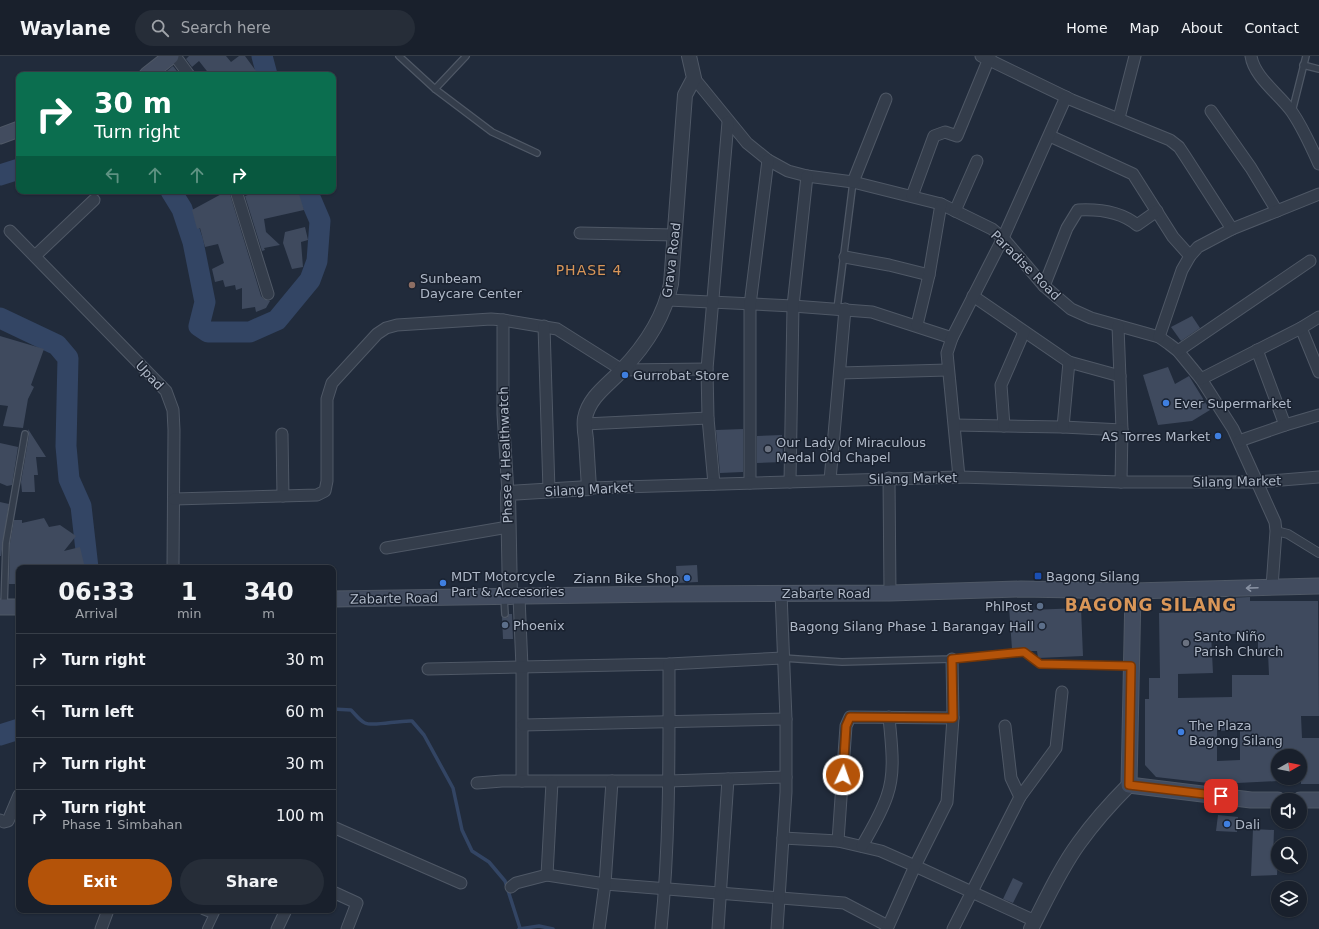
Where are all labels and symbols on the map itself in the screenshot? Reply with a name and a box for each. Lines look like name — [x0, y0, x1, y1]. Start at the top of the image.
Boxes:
street label: Grava Road — [659, 222, 684, 299]
street label: Paradise Road — [988, 228, 1063, 303]
district label: PHASE 4 — [556, 262, 622, 278]
place label: Sunbeam Daycare Center — [420, 271, 522, 301]
marker: Sunbeam Daycare Center — [407, 280, 417, 290]
street label: Upad — [133, 358, 167, 393]
place label: Gurrobat Store — [633, 368, 729, 383]
marker: Gurrobat Store — [620, 370, 630, 380]
street label: Phase 4 Healthwatch — [496, 386, 515, 524]
place label: Ever Supermarket — [1174, 396, 1291, 411]
marker: Ever Supermarket — [1161, 398, 1171, 408]
place label: AS Torres Market — [1101, 429, 1210, 444]
marker: AS Torres Market — [1213, 431, 1223, 441]
place label: Our Lady of Miraculous Medal Old Chapel — [776, 435, 926, 465]
marker: Our Lady of Miraculous Medal Old Chapel — [763, 444, 773, 454]
street label: Silang Market — [869, 470, 958, 487]
street label: Silang Market — [1193, 473, 1282, 490]
street label: Silang Market — [544, 480, 634, 499]
place label: MDT Motorcycle Part & Accesories — [451, 569, 565, 599]
place label: Bagong Silang — [1046, 569, 1140, 584]
place label: Ziann Bike Shop — [573, 571, 679, 586]
marker: Bagong Silang — [1033, 571, 1043, 581]
marker: Ziann Bike Shop — [682, 573, 692, 583]
marker: MDT Motorcycle Part & Accesories — [438, 578, 448, 588]
one-way arrow — [1246, 584, 1259, 591]
street label: Zabarte Road — [782, 586, 870, 601]
street label: Zabarte Road — [350, 590, 438, 607]
district label: BAGONG SILANG — [1065, 595, 1237, 615]
place label: PhlPost — [985, 599, 1032, 614]
marker: PhlPost — [1035, 601, 1045, 611]
place label: Phoenix — [513, 618, 565, 633]
place label: Bagong Silang Phase 1 Barangay Hall — [789, 619, 1034, 634]
marker: Phoenix — [500, 620, 510, 630]
marker: Bagong Silang Phase 1 Barangay Hall — [1037, 621, 1047, 631]
place label: Santo Niño Parish Church — [1194, 629, 1283, 659]
marker: Santo Niño Parish Church — [1181, 638, 1191, 648]
place label: The Plaza Bagong Silang — [1188, 718, 1283, 748]
marker: The Plaza Bagong Silang — [1176, 727, 1186, 737]
north arrow — [1271, 749, 1307, 785]
position arrow — [822, 754, 864, 796]
pin — [1204, 779, 1238, 813]
place label: Dali — [1235, 817, 1260, 832]
marker: Dali — [1222, 819, 1232, 829]

